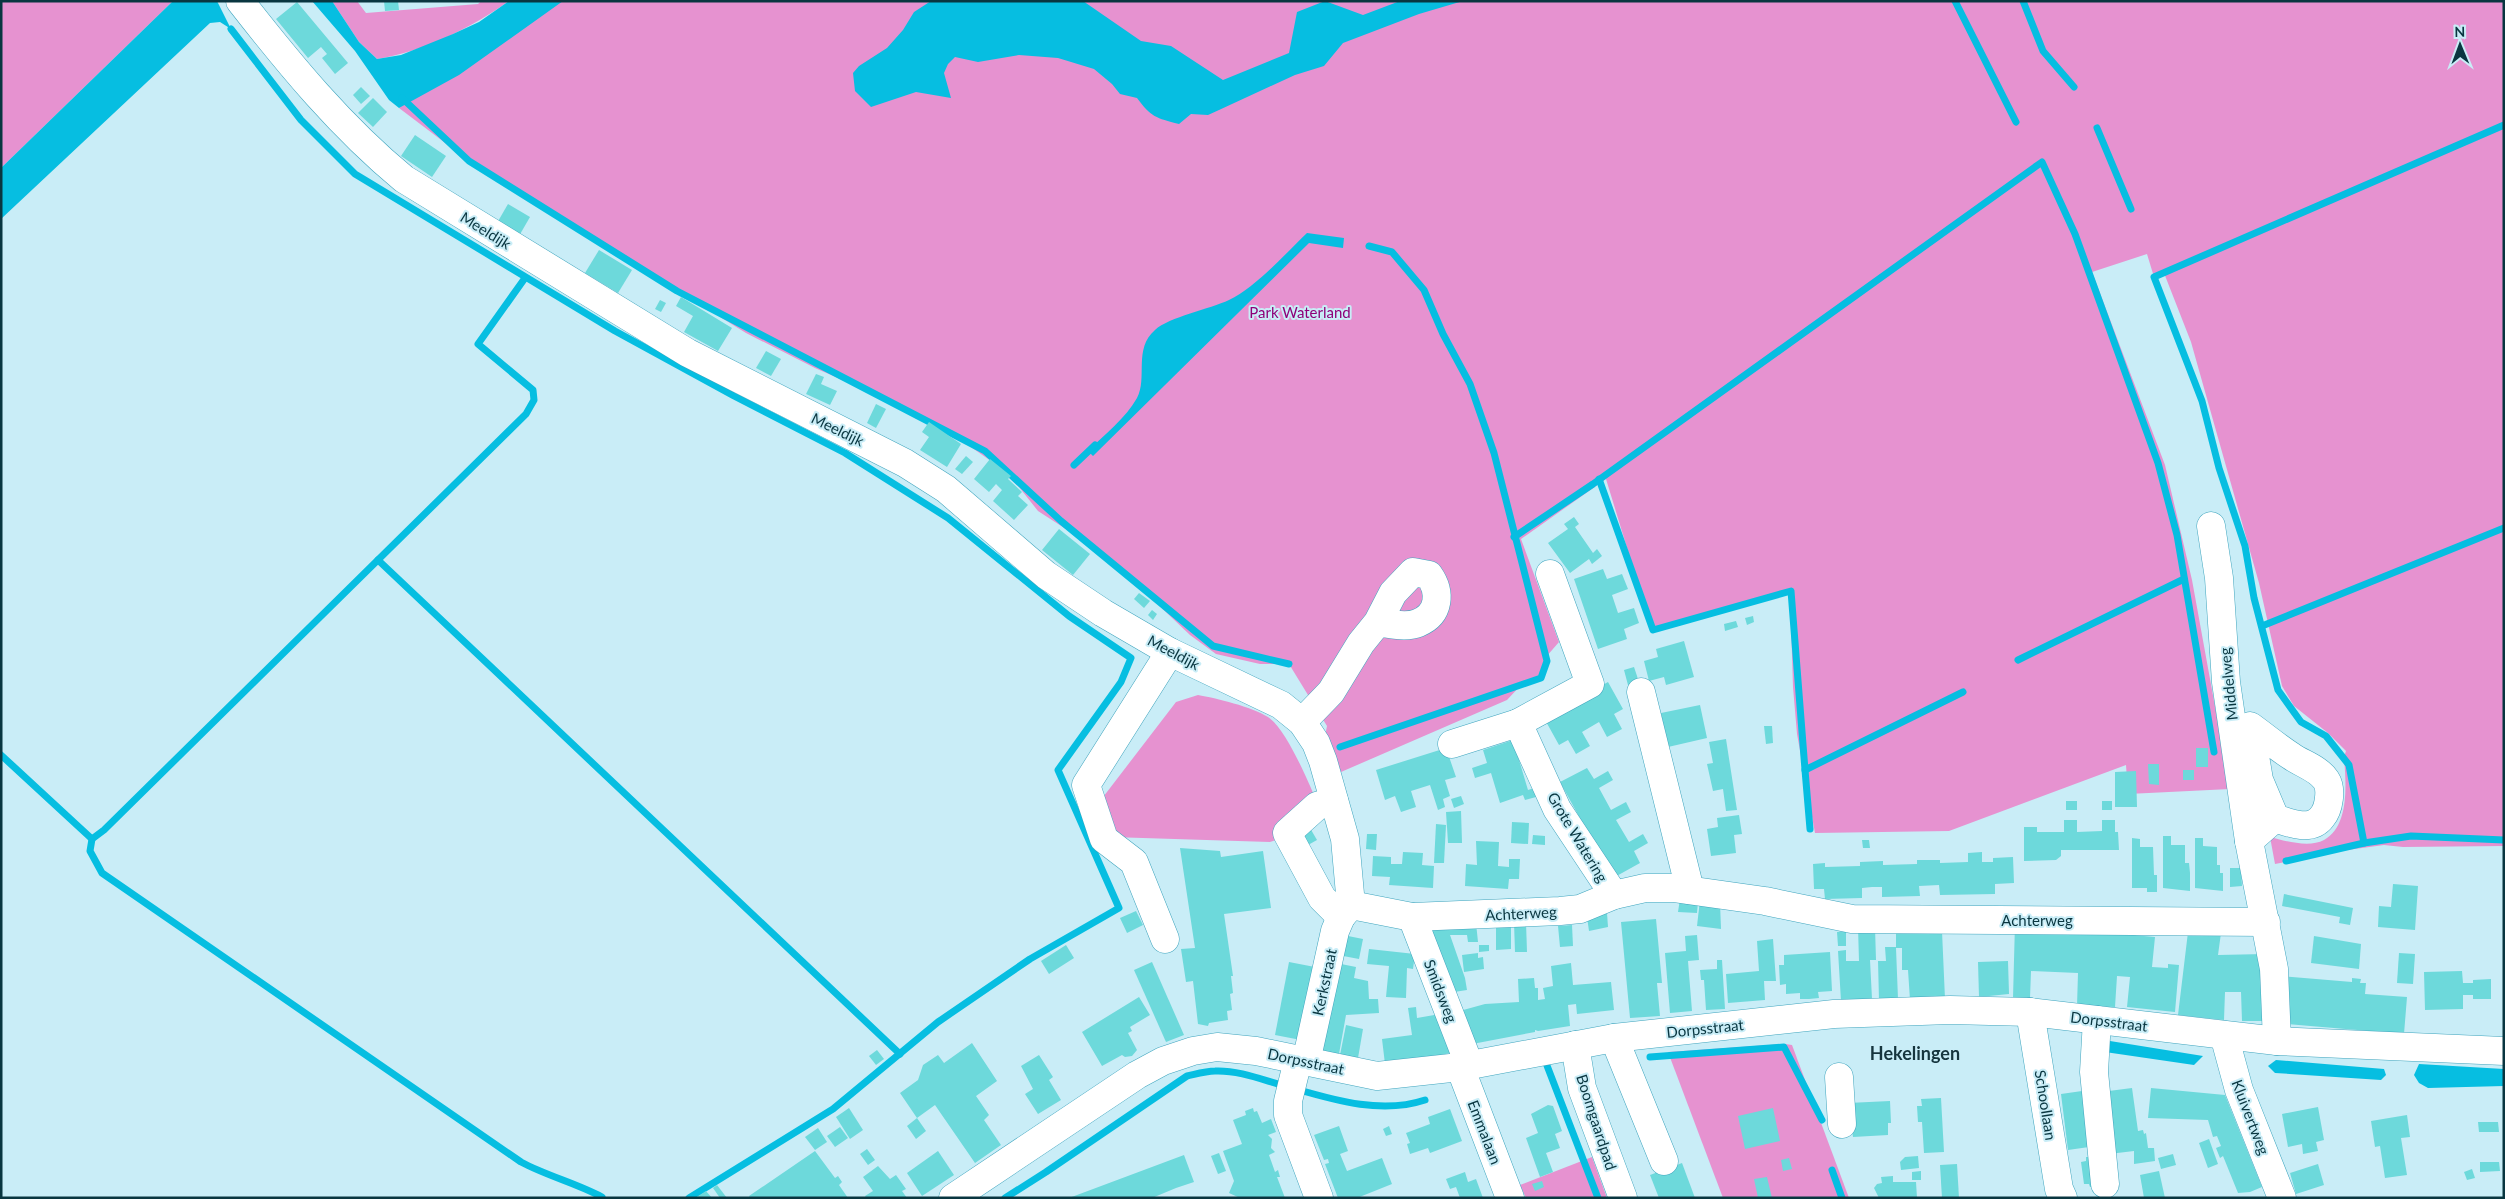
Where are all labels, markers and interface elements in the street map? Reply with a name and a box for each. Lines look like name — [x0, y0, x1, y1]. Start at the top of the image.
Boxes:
north arrow — [2435, 20, 2485, 70]
text: N — [2454, 23, 2465, 40]
street label: Meeldijk — [457, 207, 515, 253]
park label: Park Waterland — [1249, 303, 1351, 321]
street label: Meeldijk — [809, 409, 868, 450]
street label: Meeldijk — [1145, 631, 1203, 673]
street label: Middelweg — [2215, 647, 2241, 721]
street label: Grote Watering — [1544, 789, 1612, 885]
street label: Achterweg — [1485, 902, 1557, 924]
street label: Achterweg — [2001, 911, 2073, 929]
street label: Kerkstraat — [1308, 946, 1340, 1017]
street label: Smidsweg — [1421, 957, 1461, 1025]
street label: Dorpsstraat — [2069, 1007, 2149, 1035]
street label: Dorpsstraat — [1665, 1015, 1745, 1041]
district label: Hekelingen — [1870, 1042, 1960, 1064]
street label: Dorpsstraat — [1266, 1044, 1346, 1078]
street label: Schoollaan — [2032, 1069, 2060, 1141]
street label: Boomgaardpad — [1573, 1072, 1621, 1172]
street label: Kluivertweg — [2228, 1077, 2274, 1157]
street label: Emmalaan — [1465, 1097, 1505, 1167]

